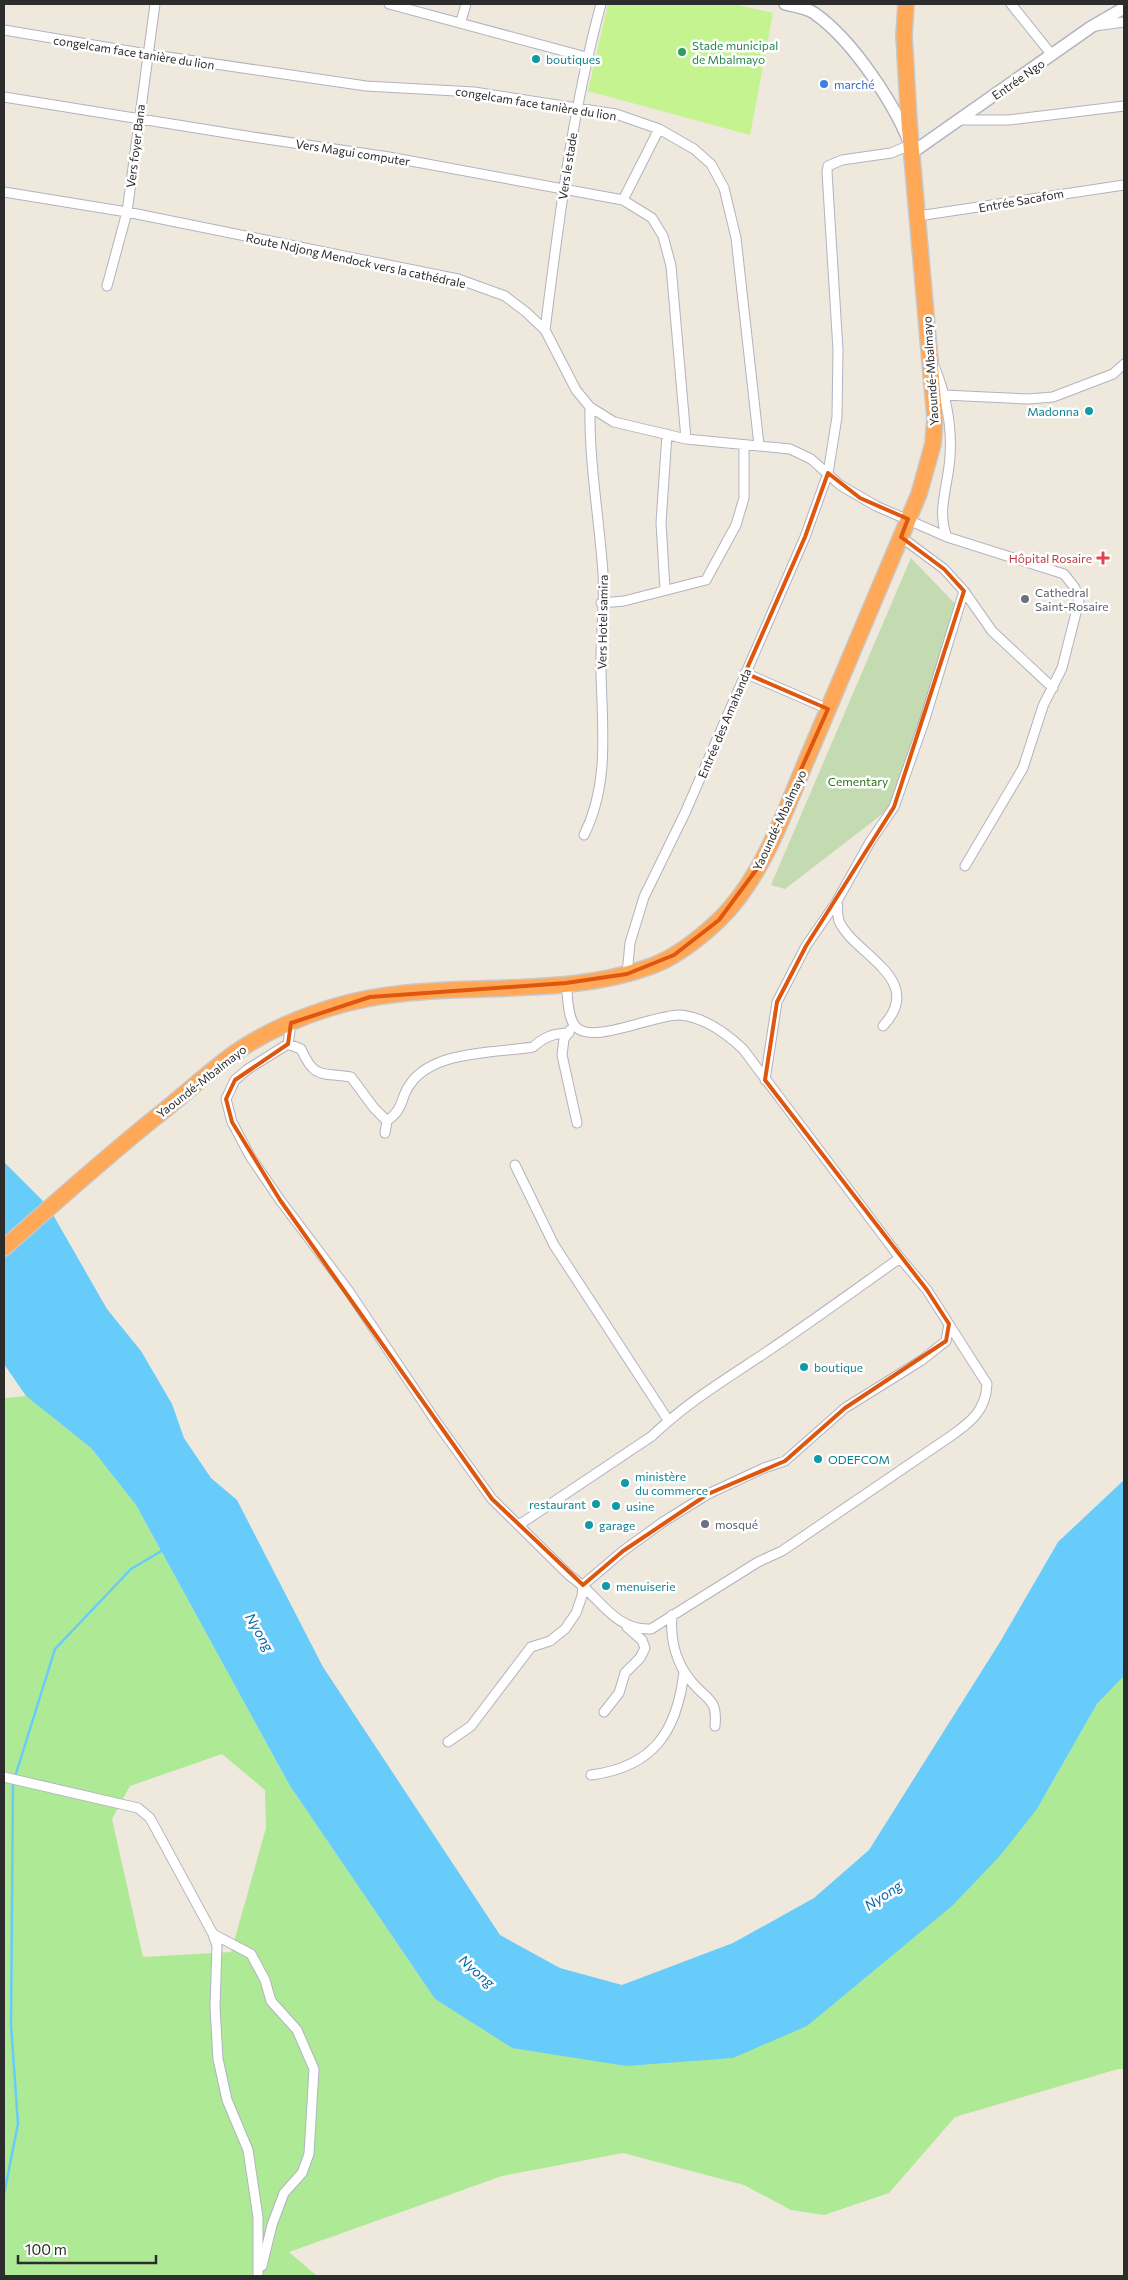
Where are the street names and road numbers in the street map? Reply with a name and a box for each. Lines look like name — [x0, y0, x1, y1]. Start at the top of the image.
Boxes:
street label: congelcam face tanière du lion — [52, 32, 216, 72]
street label: Entrée Ngo — [989, 56, 1047, 102]
street label: congelcam face tanière du lion — [454, 83, 618, 123]
street label: Vers foyer Bana — [123, 103, 147, 189]
street label: Vers le stade — [555, 132, 579, 200]
street label: Vers Magui computer — [295, 136, 411, 168]
street label: Entrée Sacafom — [977, 186, 1065, 214]
street label: Route Ndjong Mendock vers la cathédrale — [245, 230, 467, 290]
street label: Yaoundé-Mbalmayo — [919, 316, 941, 426]
street label: Vers Hotel samira — [594, 574, 610, 670]
street label: Entrée des Amahanda — [695, 666, 753, 780]
street label: Yaoundé-Mbalmayo — [749, 767, 809, 873]
street label: Yaoundé-Mbalmayo — [153, 1042, 249, 1120]

